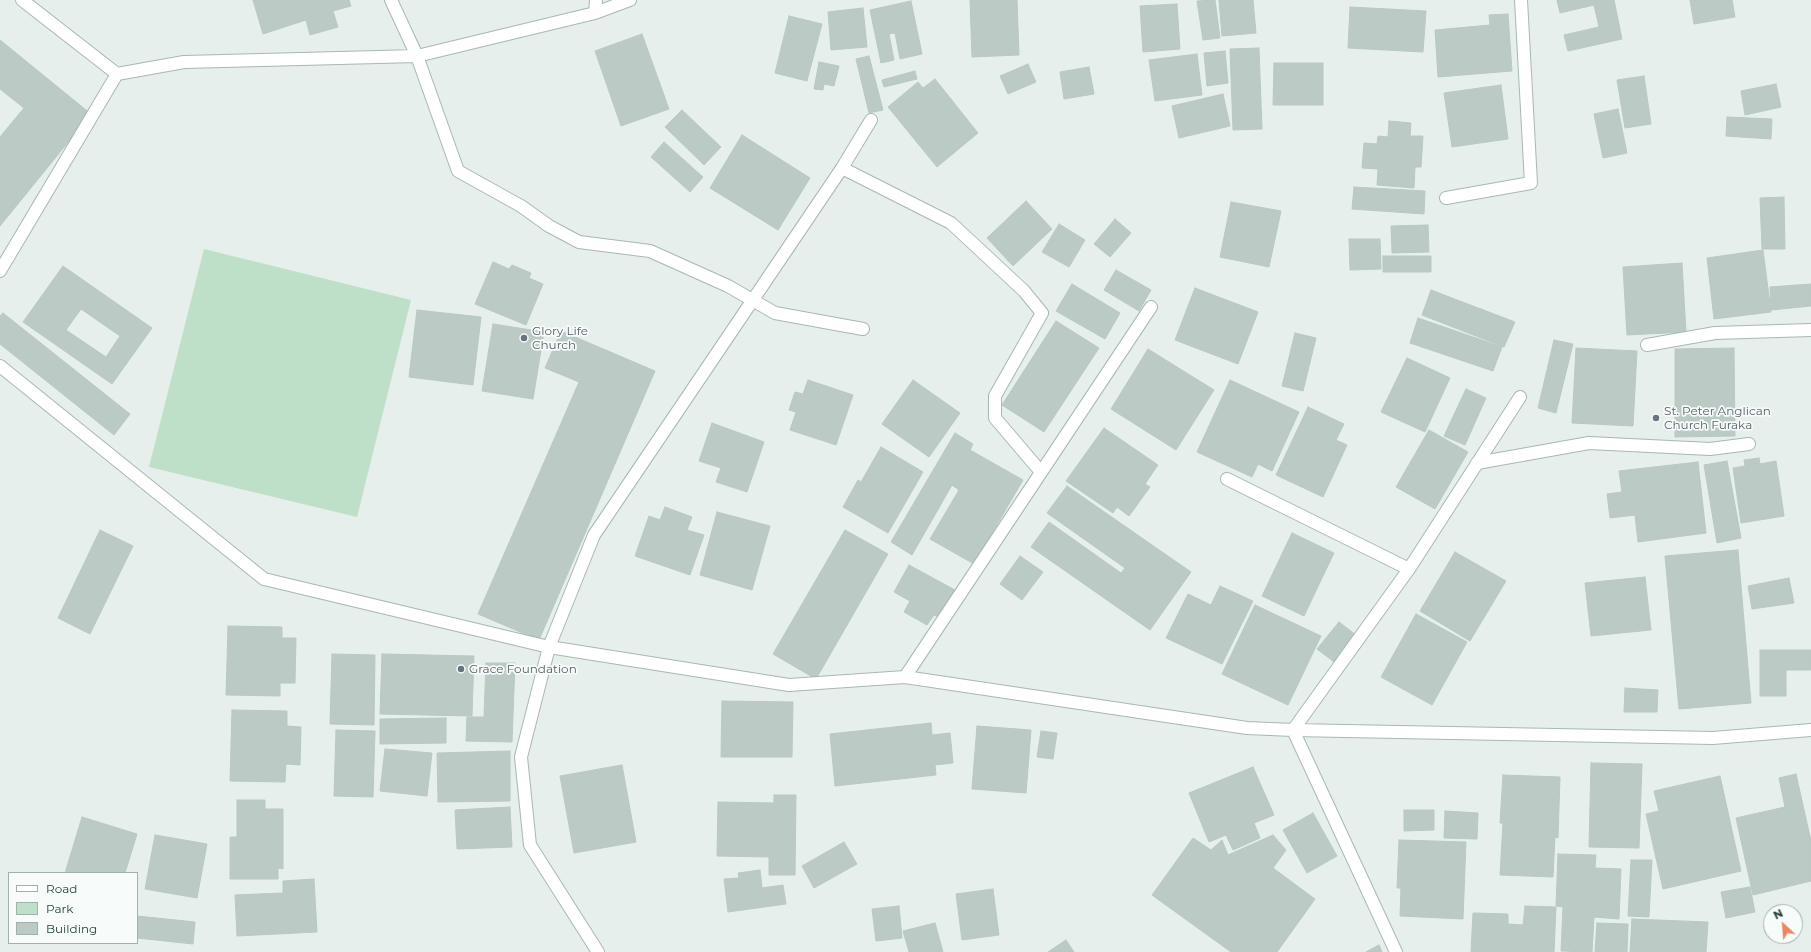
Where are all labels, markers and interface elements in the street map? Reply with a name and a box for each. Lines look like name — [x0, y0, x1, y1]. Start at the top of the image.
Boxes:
place label: Glory Life Church — [532, 324, 588, 352]
marker: Glory Life Church — [519, 333, 529, 343]
place label: St. Peter Anglican Church Furaka — [1664, 404, 1771, 432]
marker: St. Peter Anglican Church Furaka — [1651, 413, 1661, 423]
place label: Grace Foundation — [469, 662, 577, 676]
marker: Grace Foundation — [456, 664, 466, 674]
legend — [8, 872, 138, 944]
text: Road — [46, 881, 77, 896]
text: Park — [46, 901, 73, 916]
north arrow — [1763, 904, 1803, 944]
text: N — [1771, 906, 1785, 922]
text: Building — [46, 921, 97, 936]

